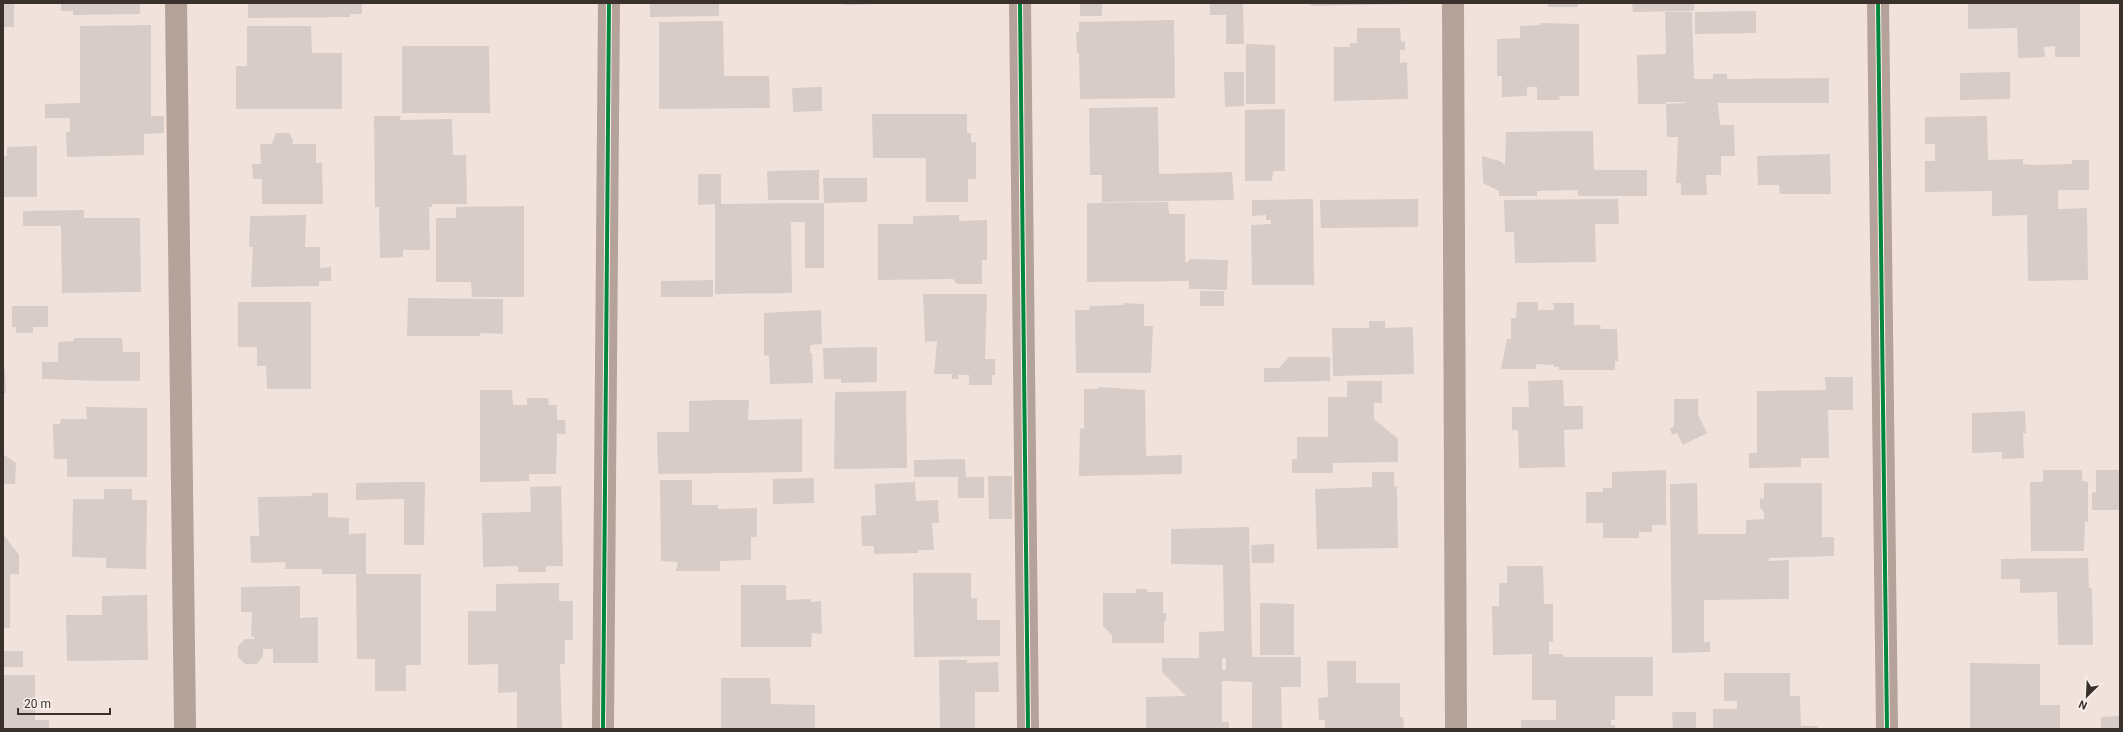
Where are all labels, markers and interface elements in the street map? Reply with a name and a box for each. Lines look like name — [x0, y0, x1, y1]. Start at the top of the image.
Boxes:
north arrow — [2067, 676, 2107, 716]
scale bar — [18, 690, 110, 716]
text: 20 m — [24, 697, 51, 711]
text: N — [2077, 697, 2089, 712]

